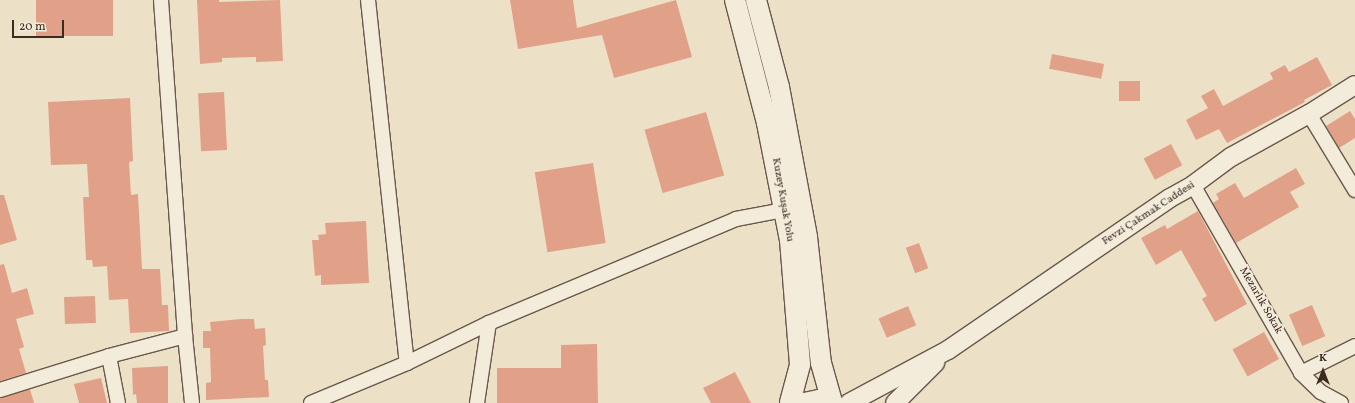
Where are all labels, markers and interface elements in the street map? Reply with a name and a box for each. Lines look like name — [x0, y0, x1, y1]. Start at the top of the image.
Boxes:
scale bar — [14, 12, 66, 38]
text: 20 m — [19, 19, 46, 35]
street label: Kuzey Kuşak Yolu — [768, 157, 796, 243]
street label: Fevzi Çakmak Caddesi — [1100, 179, 1198, 249]
street label: Mezarlık Sokak — [1236, 265, 1284, 337]
north arrow — [1303, 351, 1343, 391]
text: K — [1319, 351, 1327, 366]

